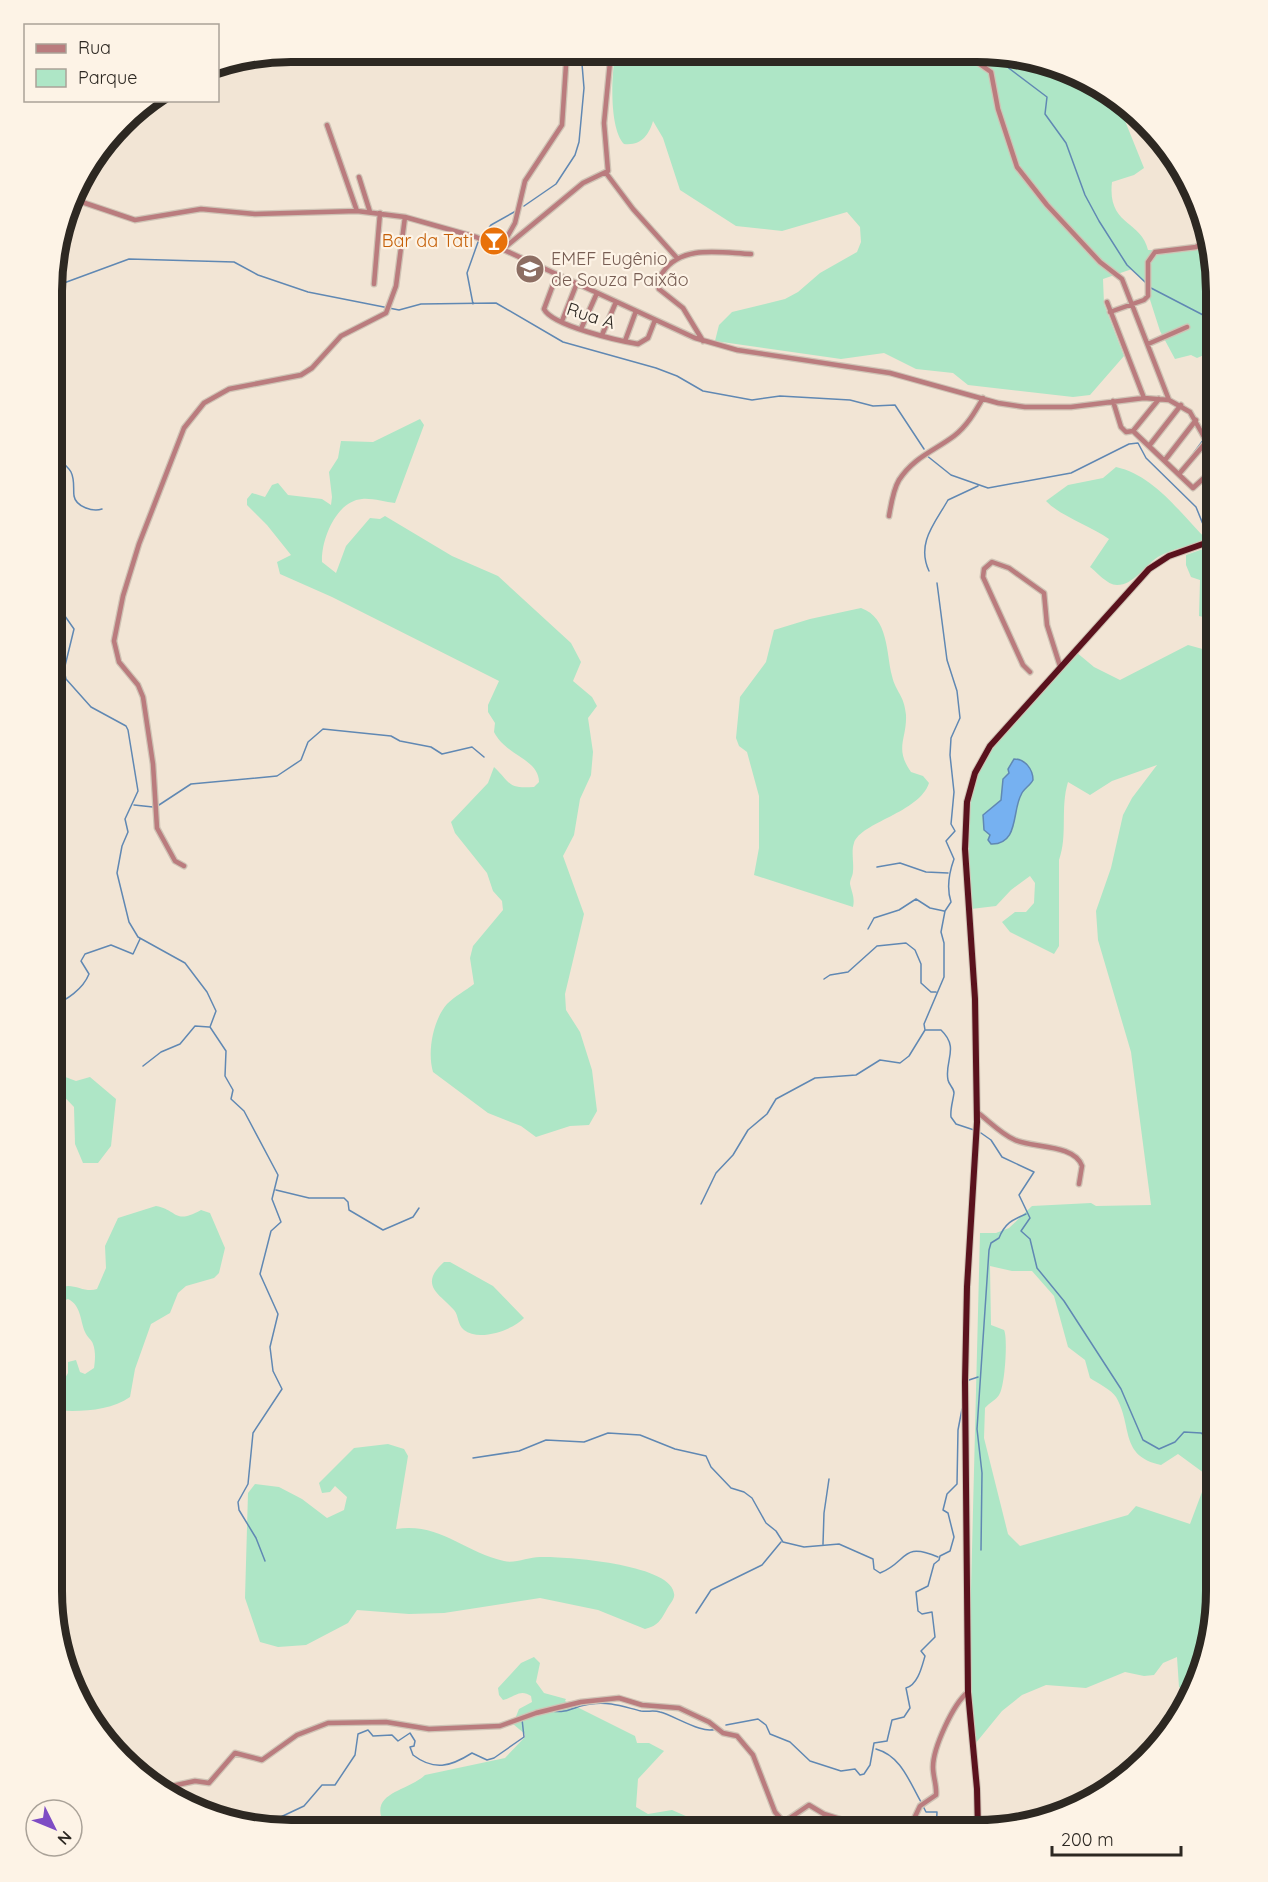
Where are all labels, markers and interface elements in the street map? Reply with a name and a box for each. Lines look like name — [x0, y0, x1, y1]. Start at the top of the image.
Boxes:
legend — [24, 24, 219, 102]
text: Rua — [78, 36, 111, 59]
text: Parque — [78, 66, 137, 89]
bar icon: Bar da Tati — [478, 225, 510, 257]
place label: Bar da Tati — [382, 229, 473, 252]
place label: EMEF Eugênio de Souza Paixão — [551, 247, 689, 291]
school or university icon: EMEF Eugênio de Souza Paixão — [514, 253, 546, 285]
street label: Rua A — [564, 297, 619, 334]
north arrow — [24, 1798, 84, 1858]
scale bar — [1052, 1819, 1181, 1857]
text: N — [54, 1827, 76, 1849]
text: 200 m — [1061, 1828, 1114, 1851]

